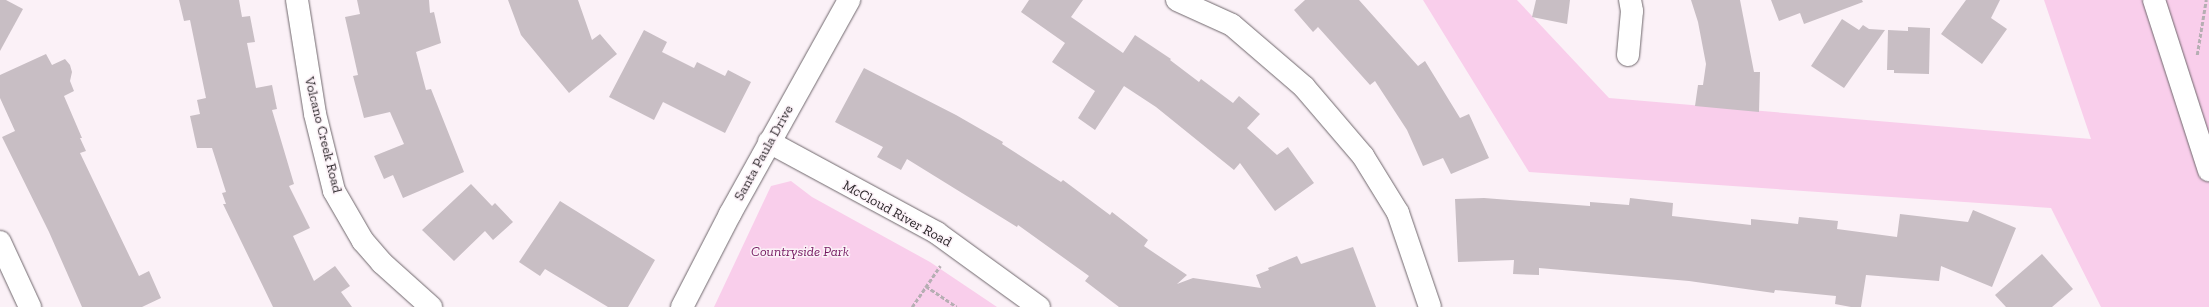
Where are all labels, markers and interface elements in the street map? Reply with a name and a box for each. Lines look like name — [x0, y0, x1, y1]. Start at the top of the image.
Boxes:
street label: Volcano Creek Road — [300, 75, 346, 195]
street label: Santa Paula Drive — [731, 102, 797, 204]
street label: McCloud River Road — [840, 177, 954, 251]
park label: Countryside Park — [751, 244, 849, 260]

